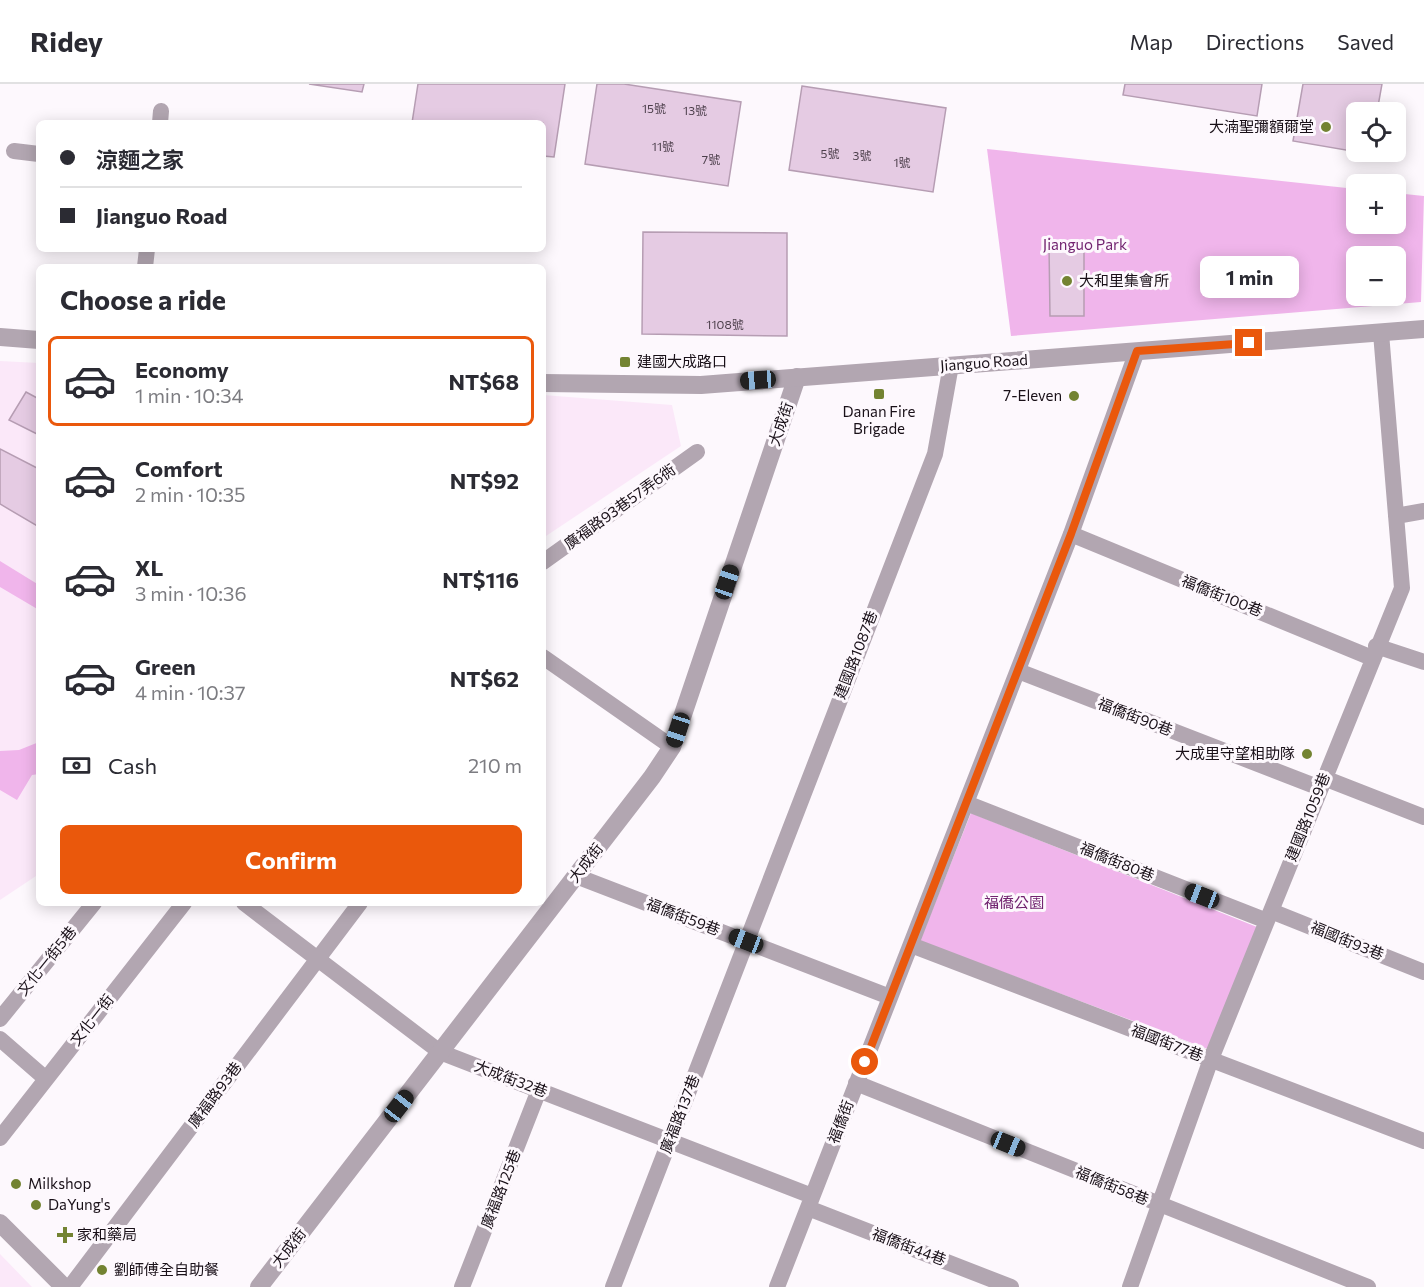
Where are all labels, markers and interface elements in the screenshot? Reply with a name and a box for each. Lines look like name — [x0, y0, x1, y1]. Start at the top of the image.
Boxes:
text: Ridey — [30, 24, 103, 58]
text: Map — [1130, 29, 1173, 54]
text: Directions — [1206, 29, 1304, 54]
text: Saved — [1337, 29, 1394, 54]
house number: 15號 — [642, 101, 666, 115]
map controls — [1346, 102, 1406, 306]
button: locate — [1346, 102, 1406, 162]
house number: 13號 — [683, 103, 707, 117]
place label: 大湳聖彌額爾堂 — [1209, 117, 1314, 135]
marker: 大湳聖彌額爾堂 — [1319, 120, 1333, 134]
house number: 11號 — [652, 139, 674, 153]
text: 涼麵之家 — [96, 146, 184, 173]
house number: 5號 — [821, 146, 839, 160]
house number: 3號 — [853, 148, 871, 162]
house number: 7號 — [702, 152, 720, 166]
house number: 1號 — [893, 155, 911, 169]
button: + — [1346, 174, 1406, 234]
text: Jianguo Road — [96, 202, 228, 229]
park label: Jianguo Park — [1043, 235, 1127, 253]
button: − — [1346, 246, 1406, 306]
callout: 1 min — [1200, 256, 1298, 298]
text: 1 min — [1226, 265, 1273, 289]
place label: 大和里集會所 — [1079, 271, 1169, 289]
marker: 大和里集會所 — [1060, 274, 1074, 288]
text: Choose a ride — [60, 283, 226, 316]
house number: 1108號 — [706, 317, 744, 331]
route end — [1235, 329, 1262, 356]
street label: Jianguo Road — [939, 350, 1028, 374]
place label: 建國大成路口 — [637, 352, 727, 370]
icon: car — [63, 354, 117, 408]
marker: 建國大成路口 — [618, 355, 632, 369]
text: Economy — [135, 356, 229, 383]
text: NT$68 — [448, 368, 519, 395]
car — [739, 370, 777, 390]
text: 1 min · 10:34 — [135, 383, 244, 407]
place label: 7-Eleven — [1003, 386, 1062, 404]
marker: Danan Fire Brigade — [872, 387, 886, 401]
marker: 7-Eleven — [1067, 389, 1081, 403]
street label: 大成街 — [764, 399, 796, 448]
place label: Danan Fire Brigade — [843, 402, 916, 437]
icon: car — [63, 453, 117, 507]
text: Comfort — [135, 455, 223, 482]
street label: 廣福路93巷57弄6衖 — [560, 460, 679, 553]
text: NT$92 — [450, 467, 519, 494]
text: 2 min · 10:35 — [135, 482, 246, 506]
icon: car — [63, 552, 117, 606]
text: XL — [135, 554, 163, 581]
car — [713, 562, 741, 602]
text: NT$116 — [442, 566, 519, 593]
street label: 福僑街100巷 — [1179, 571, 1266, 620]
text: 3 min · 10:36 — [135, 581, 247, 605]
street label: 建國路1087巷 — [830, 608, 880, 701]
icon: car — [63, 651, 117, 705]
text: Green — [135, 653, 196, 680]
text: NT$62 — [450, 665, 519, 692]
text: 4 min · 10:37 — [135, 680, 245, 704]
street label: 福僑街90巷 — [1095, 694, 1175, 739]
car — [664, 710, 692, 750]
place label: 大成里守望相助隊 — [1175, 744, 1295, 762]
marker: 大成里守望相助隊 — [1300, 747, 1314, 761]
icon: cash — [60, 749, 93, 782]
text: Cash — [108, 752, 157, 779]
text: 210 m — [468, 753, 522, 777]
street label: 建國路1059巷 — [1281, 770, 1333, 864]
button: Confirm — [60, 825, 522, 894]
street label: 福僑街80巷 — [1077, 838, 1157, 884]
street label: 大成街 — [564, 839, 606, 886]
car — [1182, 881, 1222, 911]
park label: 福僑公園 — [984, 893, 1044, 911]
street label: 福僑街59巷 — [644, 894, 723, 938]
street label: 福國街93巷 — [1308, 917, 1387, 963]
street label: 文化一街5巷 — [13, 922, 80, 999]
car — [726, 926, 766, 956]
street label: 文化一街 — [66, 990, 117, 1049]
street label: 福國街77巷 — [1129, 1020, 1206, 1064]
route start — [851, 1048, 878, 1075]
street label: 大成街32巷 — [472, 1056, 550, 1100]
street label: 廣福路93巷 — [184, 1058, 245, 1131]
street label: 廣福路137巷 — [656, 1072, 702, 1156]
car — [381, 1086, 417, 1126]
street label: 福僑街 — [824, 1097, 857, 1146]
car — [988, 1129, 1028, 1159]
street label: 廣福路125巷 — [477, 1147, 523, 1231]
street label: 福僑街58巷 — [1073, 1162, 1152, 1208]
place label: Milkshop — [28, 1174, 92, 1192]
marker: Milkshop — [9, 1177, 23, 1191]
place label: DaYung's — [48, 1195, 111, 1213]
marker: DaYung's — [29, 1198, 43, 1212]
street label: 大成街 — [267, 1224, 309, 1271]
street label: 福僑街44巷 — [870, 1224, 949, 1268]
place label: 家和藥局 — [77, 1225, 137, 1243]
marker: 家和藥局 — [58, 1228, 72, 1242]
place label: 劉師傅全自助餐 — [114, 1260, 219, 1278]
marker: 劉師傅全自助餐 — [95, 1263, 109, 1277]

